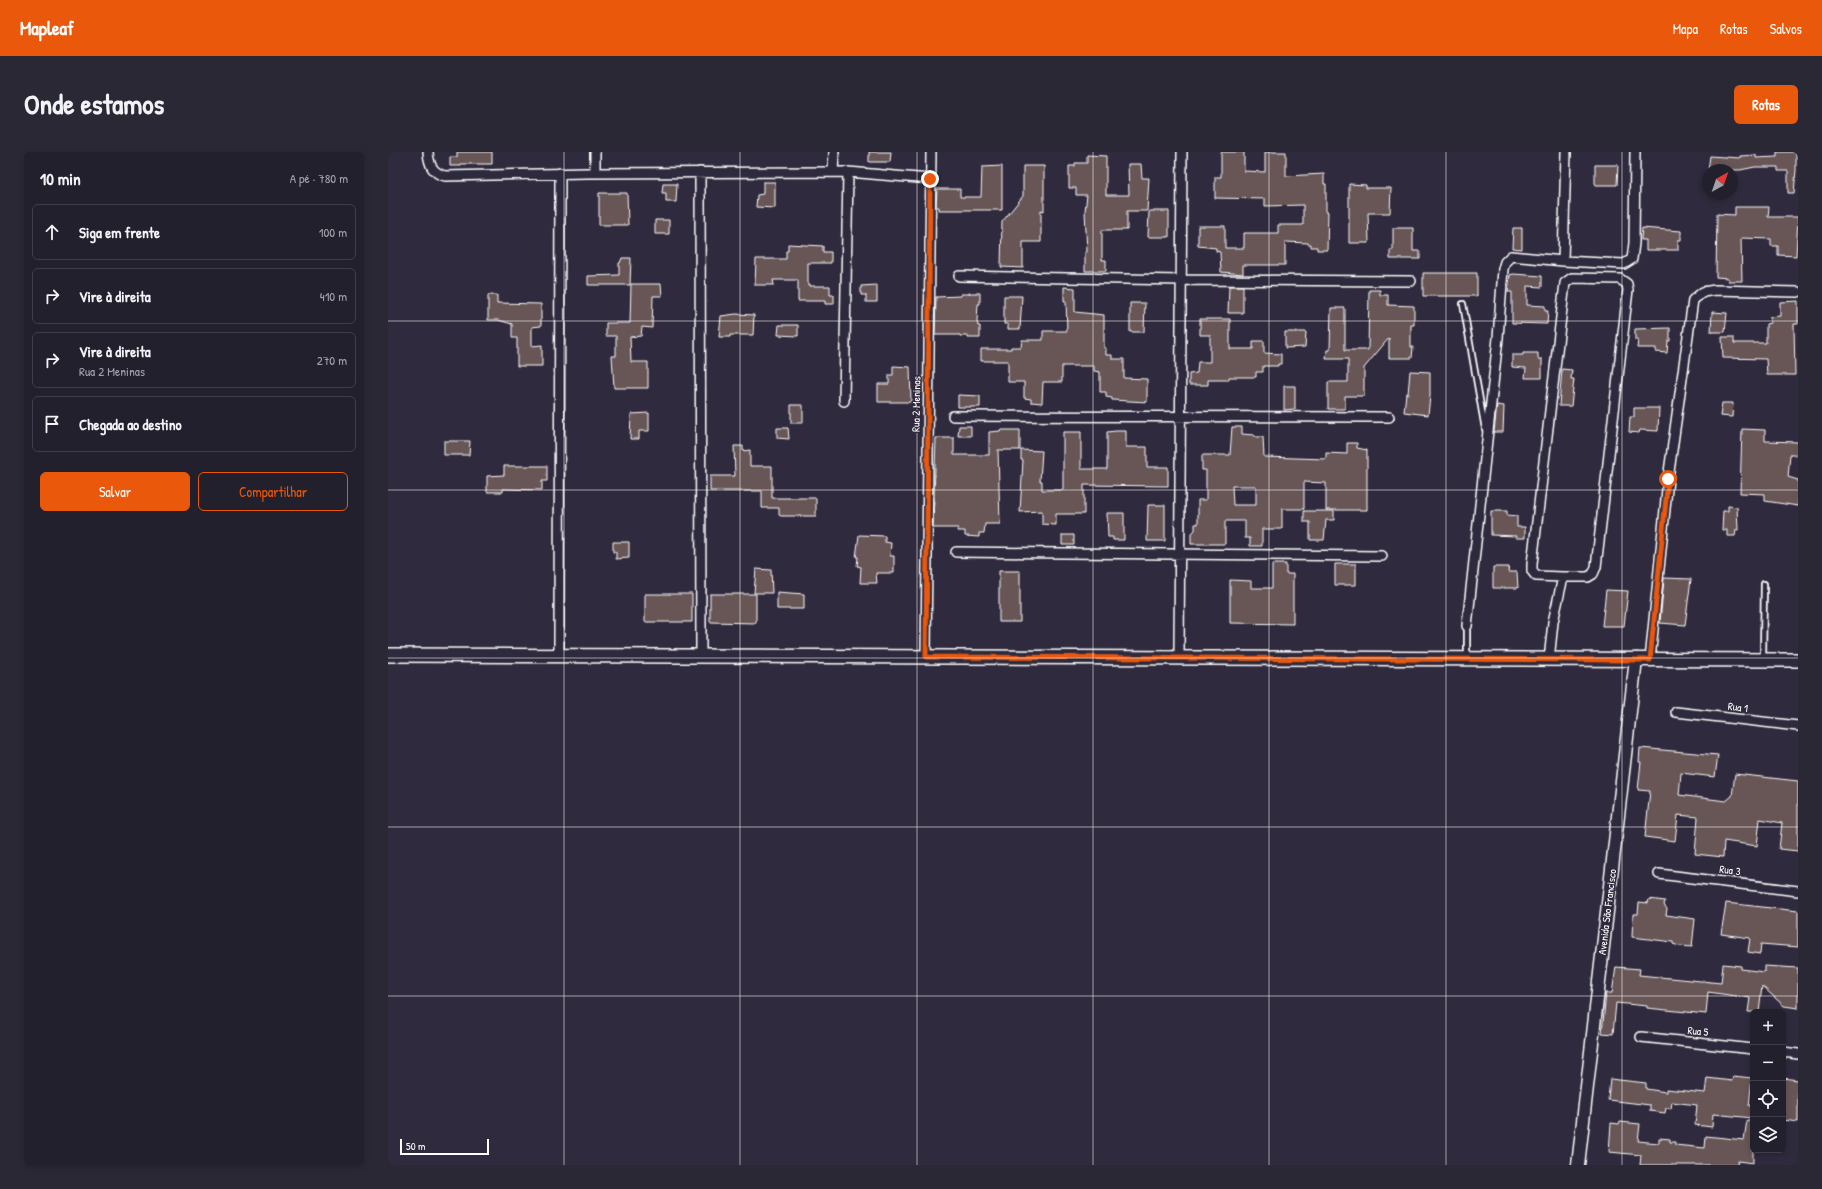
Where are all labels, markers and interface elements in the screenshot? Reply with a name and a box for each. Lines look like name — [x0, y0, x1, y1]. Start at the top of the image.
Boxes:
text: Mapleaf — [20, 15, 74, 41]
text: Mapa — [1673, 19, 1698, 38]
text: Rotas — [1720, 19, 1748, 38]
text: Salvos — [1770, 19, 1802, 38]
text: Onde estamos — [24, 85, 164, 123]
button: Rotas — [1734, 85, 1798, 124]
north arrow — [1702, 164, 1738, 200]
text: 10 min — [40, 167, 81, 190]
text: A pé · 780 m — [290, 169, 348, 187]
route end — [921, 170, 939, 188]
icon: ahead — [41, 221, 63, 243]
text: Siga em frente — [79, 222, 160, 243]
text: 100 m — [319, 223, 347, 241]
icon: right — [41, 285, 63, 307]
text: Vire à direita — [79, 286, 151, 307]
text: 410 m — [320, 287, 347, 305]
text: Vire à direita — [79, 341, 151, 362]
icon: right — [41, 349, 63, 371]
text: 270 m — [317, 351, 347, 369]
text: Rua 2 Meninas — [79, 362, 145, 380]
street label: Rua 2 Meninas — [909, 376, 923, 432]
icon: arrive — [41, 413, 63, 435]
text: Chegada ao destino — [79, 414, 182, 435]
route start — [1659, 470, 1677, 488]
button: Salvar — [40, 472, 190, 511]
button: Compartilhar — [198, 472, 348, 511]
street label: Rua 1 — [1727, 699, 1749, 715]
street label: Rua 3 — [1719, 862, 1741, 878]
street label: Avenida São Francisco — [1595, 868, 1619, 956]
map controls — [1750, 1009, 1786, 1153]
button: + — [1750, 1009, 1786, 1045]
street label: Rua 5 — [1687, 1023, 1709, 1039]
button: − — [1750, 1045, 1786, 1081]
button: locate — [1750, 1081, 1786, 1117]
button: layers — [1750, 1117, 1786, 1153]
scale bar — [400, 1137, 489, 1156]
text: 50 m — [406, 1139, 426, 1153]

